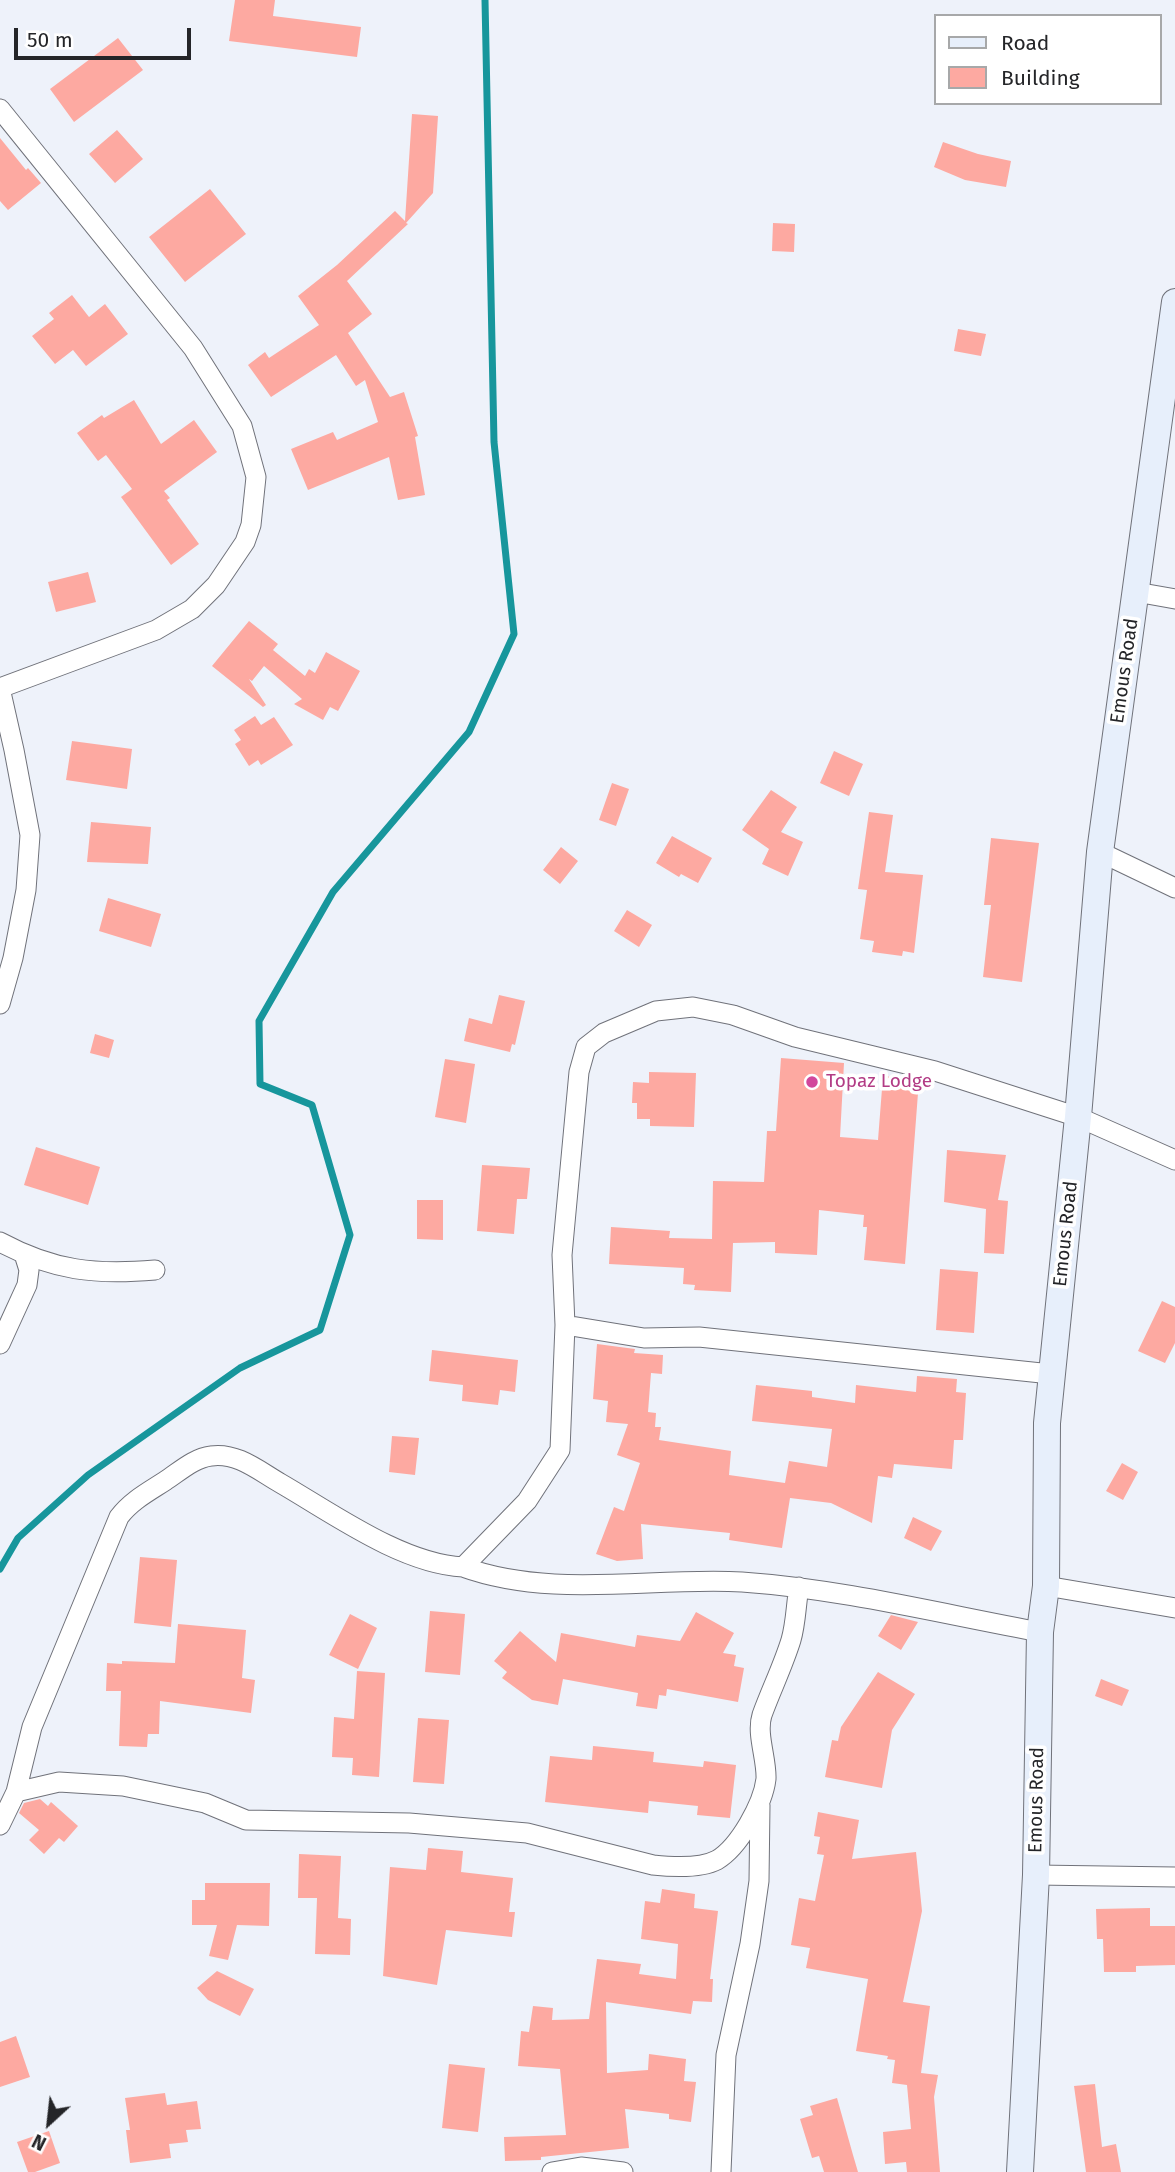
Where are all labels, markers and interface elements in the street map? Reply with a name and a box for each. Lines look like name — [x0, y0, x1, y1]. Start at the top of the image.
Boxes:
scale bar — [18, 14, 194, 58]
legend — [934, 14, 1161, 105]
text: 50 m — [27, 27, 73, 53]
text: Road — [1001, 30, 1049, 56]
text: Building — [1001, 65, 1080, 91]
street label: Emous Road — [1106, 617, 1144, 725]
place label: Topaz Lodge — [826, 1071, 932, 1093]
marker: Topaz Lodge — [804, 1074, 820, 1090]
street label: Emous Road — [1049, 1180, 1083, 1288]
street label: Emous Road — [1025, 1747, 1049, 1853]
north arrow — [14, 2088, 84, 2158]
text: N — [28, 2129, 50, 2155]

